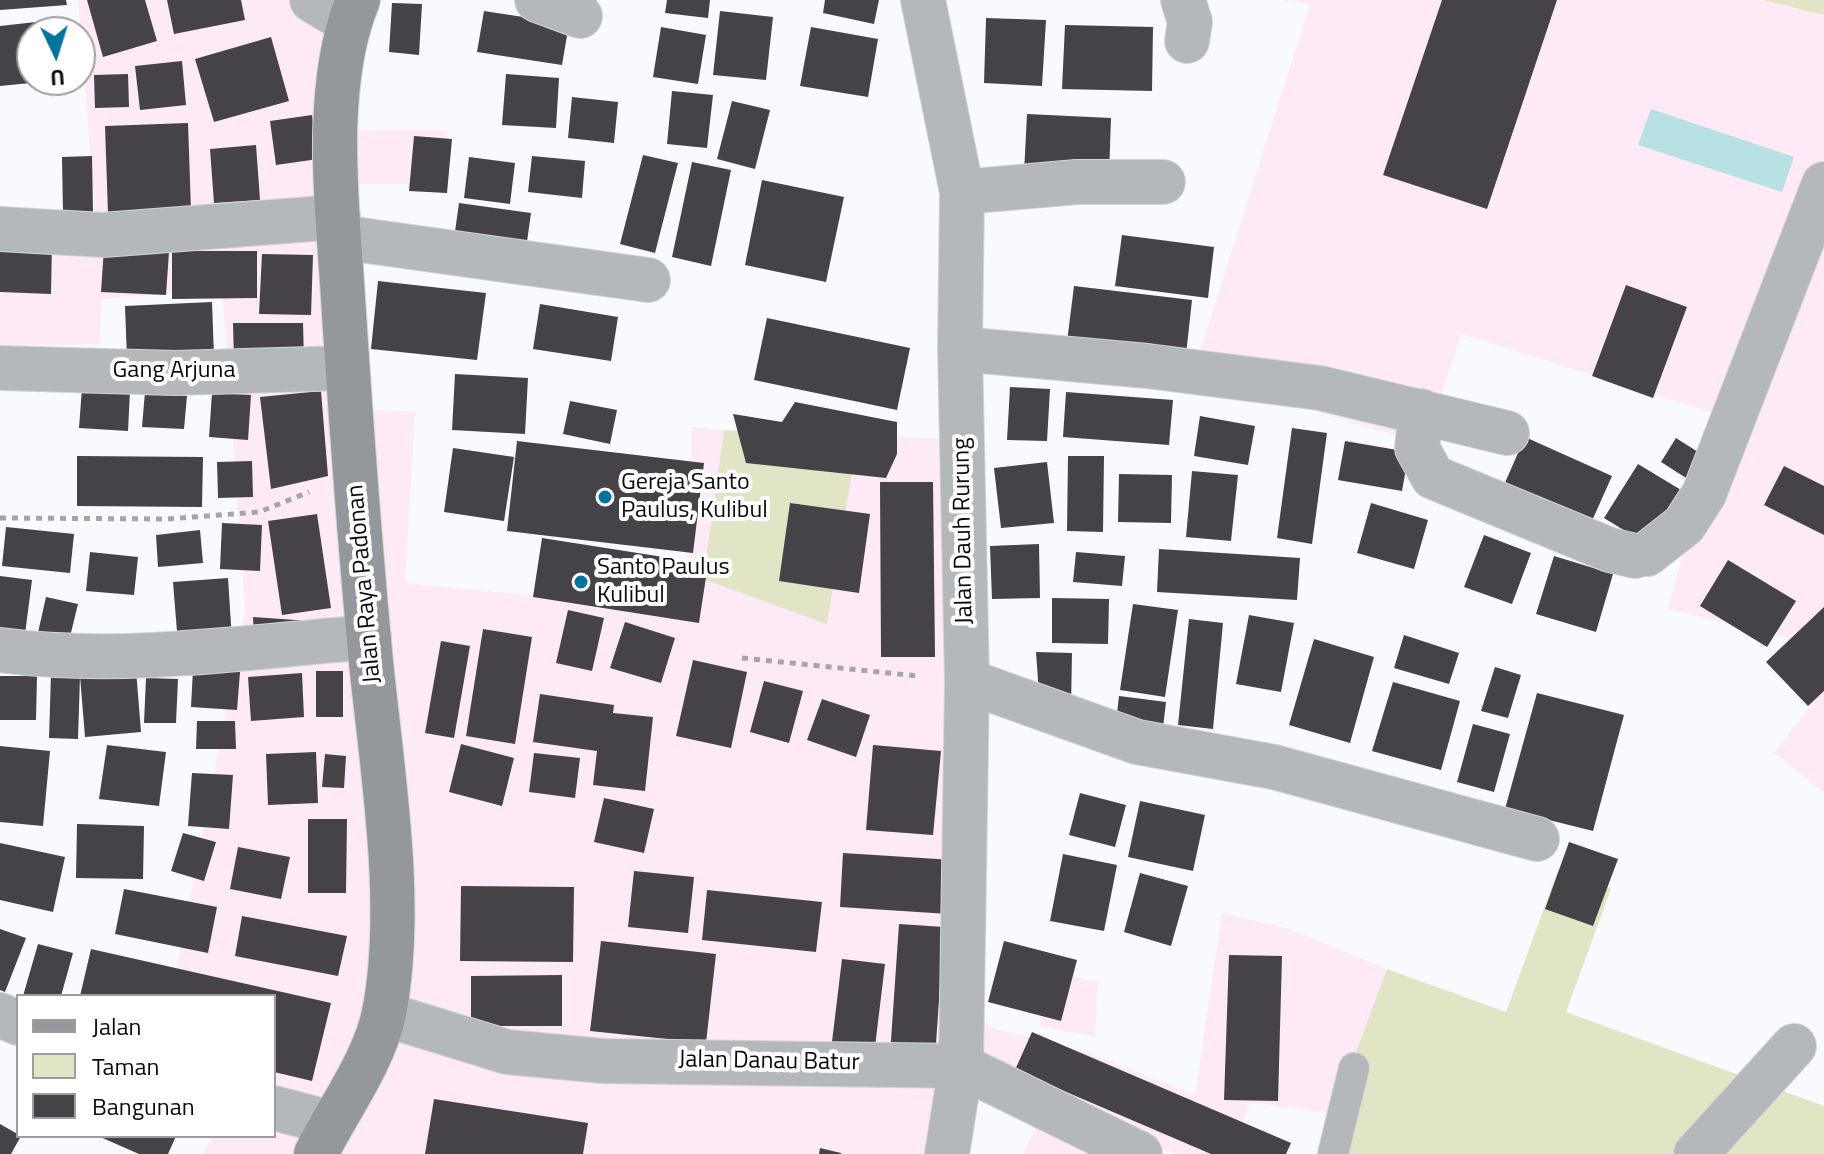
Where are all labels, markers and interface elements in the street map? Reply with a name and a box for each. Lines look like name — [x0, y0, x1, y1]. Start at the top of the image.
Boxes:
north arrow — [16, 16, 96, 96]
text: U — [49, 60, 66, 95]
street label: Gang Arjuna — [113, 357, 235, 385]
street label: Jalan Dauh Rurung — [948, 437, 980, 625]
place label: Gereja Santo Paulus, Kulibul — [621, 469, 768, 525]
street label: Jalan Raya Padonan — [342, 483, 388, 685]
marker: Gereja Santo Paulus, Kulibul — [596, 488, 614, 506]
place label: Santo Paulus Kulibul — [597, 554, 730, 610]
marker: Santo Paulus Kulibul — [572, 573, 590, 591]
legend — [16, 994, 276, 1138]
text: Jalan — [92, 1008, 141, 1044]
street label: Jalan Danau Batur — [678, 1046, 860, 1078]
text: Taman — [92, 1048, 160, 1084]
text: Bangunan — [92, 1088, 195, 1124]

